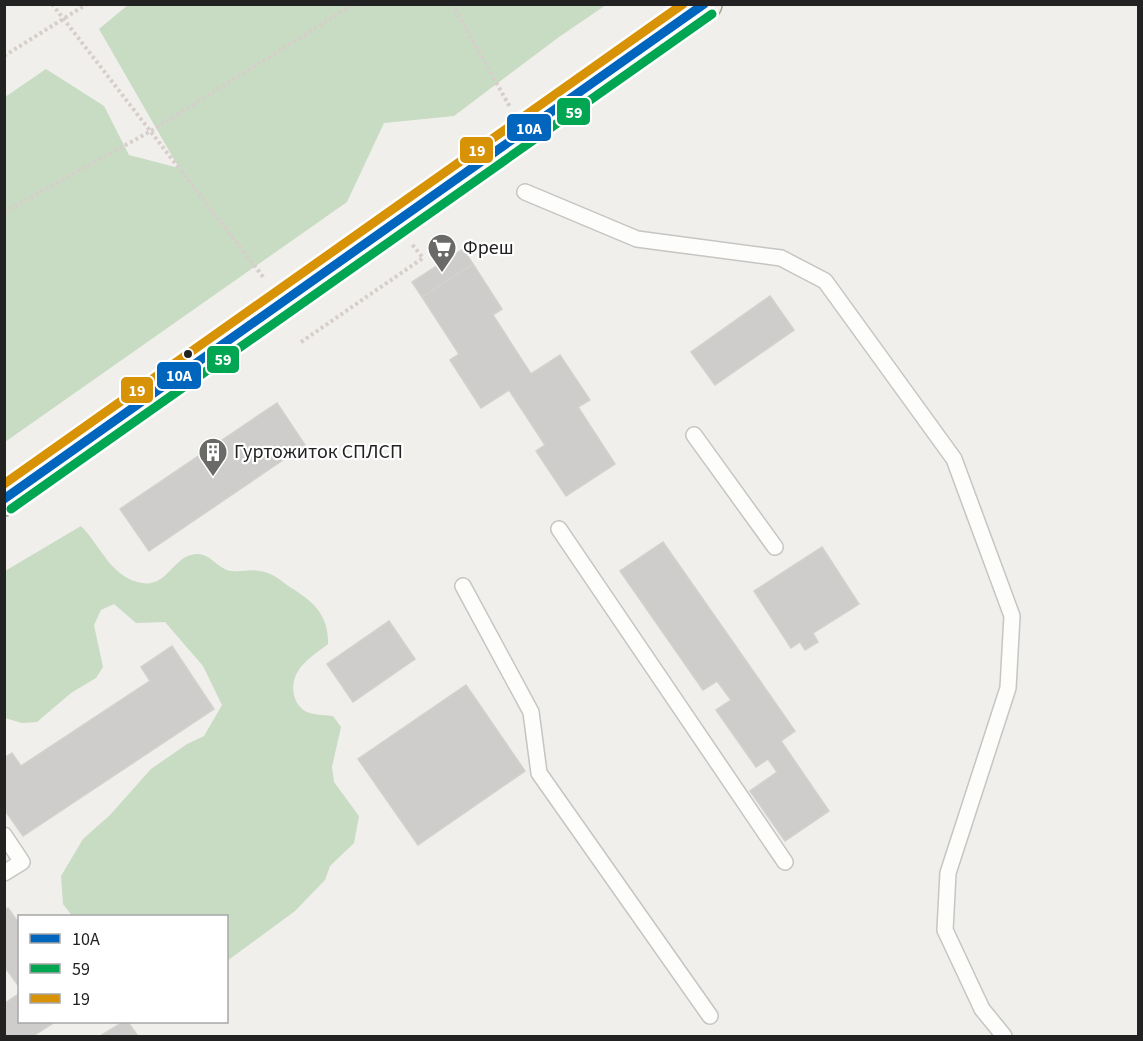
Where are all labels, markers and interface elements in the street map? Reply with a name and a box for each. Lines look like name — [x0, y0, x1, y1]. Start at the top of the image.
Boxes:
line badge: 59 — [556, 97, 591, 126]
text: 59 — [566, 102, 582, 124]
line badge: 10А — [506, 113, 552, 142]
text: 10А — [516, 118, 543, 140]
line badge: 19 — [459, 136, 494, 164]
text: 19 — [469, 140, 485, 162]
supermarket icon: Фреш — [426, 232, 458, 274]
place label: Фреш — [463, 234, 514, 262]
line badge: 59 — [206, 345, 240, 374]
unlabelled marker — [182, 348, 194, 360]
text: 59 — [215, 349, 231, 371]
line badge: 10А — [156, 361, 202, 390]
text: 10А — [166, 365, 193, 387]
line badge: 19 — [120, 376, 154, 404]
text: 19 — [129, 380, 145, 402]
building icon: Гуртожиток СПЛСП — [197, 436, 229, 478]
place label: Гуртожиток СПЛСП — [234, 438, 403, 466]
legend — [18, 915, 228, 1023]
text: 10А — [72, 927, 100, 952]
text: 59 — [72, 957, 90, 982]
text: 19 — [72, 987, 90, 1012]

